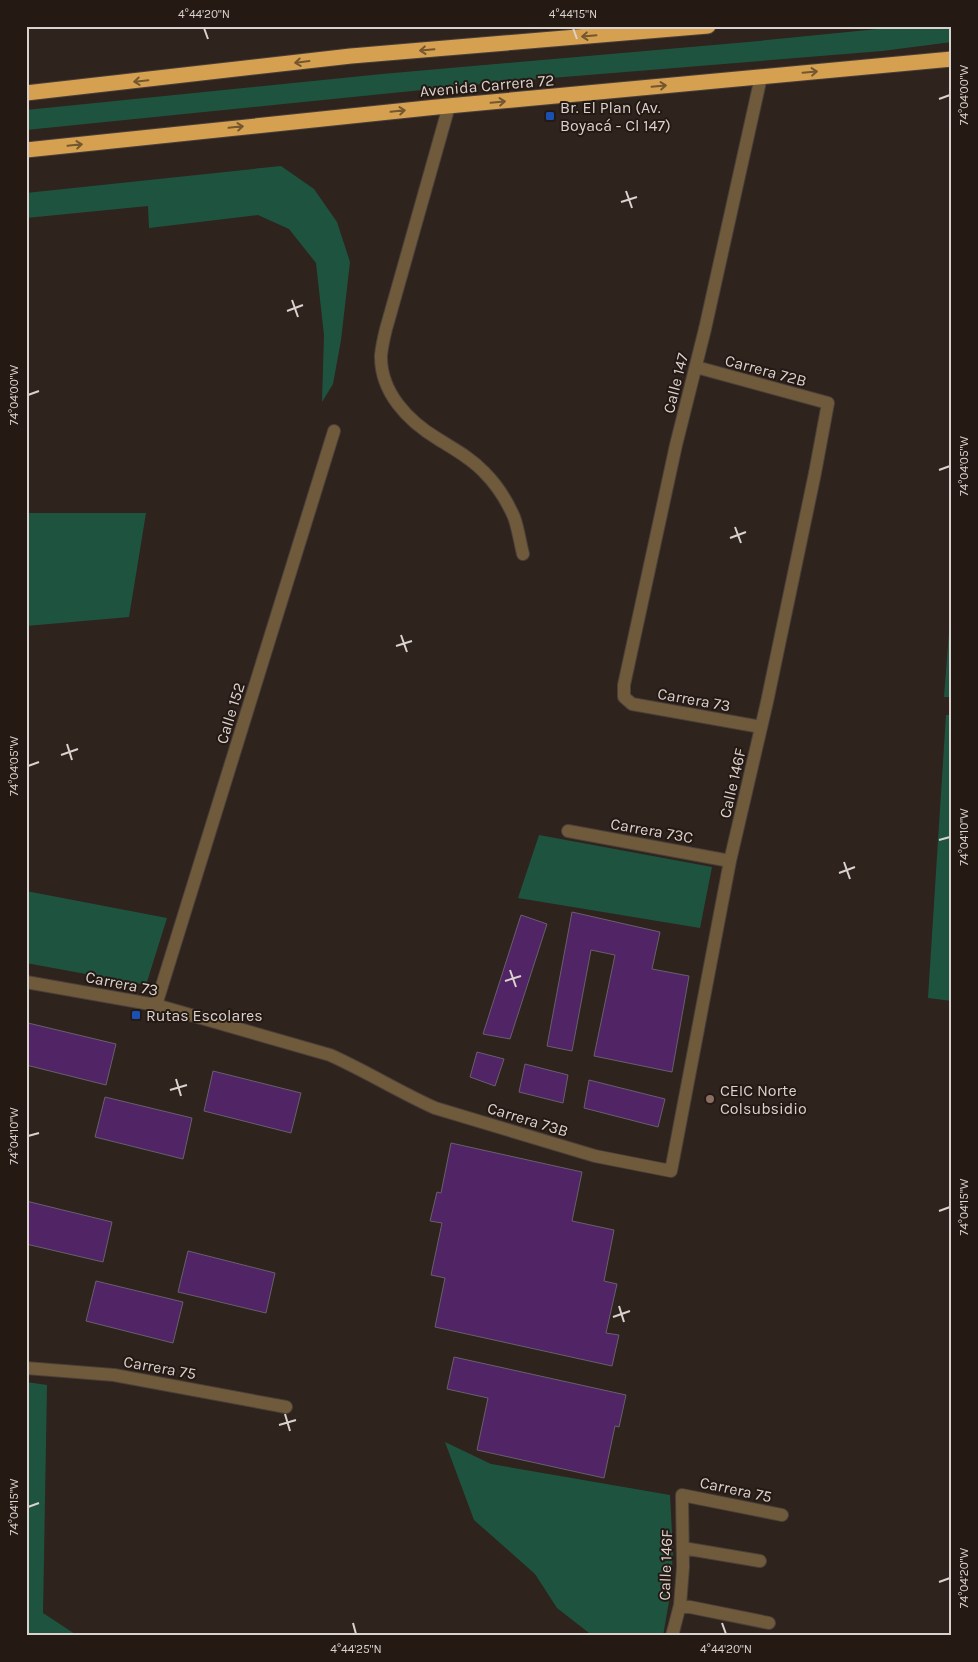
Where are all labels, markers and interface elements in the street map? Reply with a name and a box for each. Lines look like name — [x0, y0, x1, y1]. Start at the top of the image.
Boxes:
text: 4°44'20"N — [178, 7, 230, 21]
text: 4°44'15"N — [549, 7, 597, 21]
one-way arrow — [582, 32, 598, 41]
one-way arrow — [420, 45, 436, 55]
one-way arrow — [295, 57, 311, 67]
text: 74°04'00"W — [957, 64, 971, 125]
one-way arrow — [801, 67, 817, 77]
street label: Avenida Carrera 72 — [419, 70, 555, 101]
one-way arrow — [133, 76, 149, 85]
one-way arrow — [651, 81, 667, 91]
one-way arrow — [489, 97, 505, 107]
place label: Br. El Plan (Av. Boyacá - Cl 147) — [560, 98, 671, 135]
one-way arrow — [390, 106, 406, 116]
marker: Br. El Plan (Av. Boyacá - Cl 147) — [544, 110, 556, 122]
one-way arrow — [228, 122, 244, 132]
one-way arrow — [66, 140, 82, 150]
street label: Carrera 72B — [723, 350, 809, 390]
street label: Calle 147 — [659, 351, 692, 415]
text: 74°04'00"W — [7, 364, 21, 425]
text: 74°04'05"W — [957, 436, 971, 496]
street label: Calle 152 — [212, 680, 249, 746]
street label: Carrera 73 — [656, 684, 732, 715]
text: 74°04'05"W — [7, 736, 21, 796]
street label: Calle 146F — [715, 746, 750, 820]
text: 74°04'10"W — [957, 808, 971, 866]
street label: Carrera 73C — [609, 814, 695, 847]
street label: Carrera 73 — [84, 967, 160, 1000]
place label: Rutas Escolares — [146, 1006, 263, 1025]
marker: Rutas Escolares — [130, 1009, 142, 1021]
place label: CEIC Norte Colsubsidio — [720, 1081, 807, 1118]
marker: CEIC Norte Colsubsidio — [704, 1093, 716, 1105]
street label: Carrera 73B — [485, 1098, 571, 1141]
text: 74°04'10"W — [7, 1107, 21, 1165]
text: 74°04'15"W — [957, 1178, 971, 1236]
street label: Carrera 75 — [122, 1352, 198, 1383]
street label: Carrera 75 — [698, 1473, 774, 1506]
text: 74°04'15"W — [7, 1478, 21, 1536]
street label: Calle 146F — [655, 1529, 676, 1601]
text: 74°04'20"W — [957, 1548, 971, 1608]
text: 4°44'25"N — [330, 1642, 382, 1656]
text: 4°44'20"N — [700, 1642, 752, 1656]

